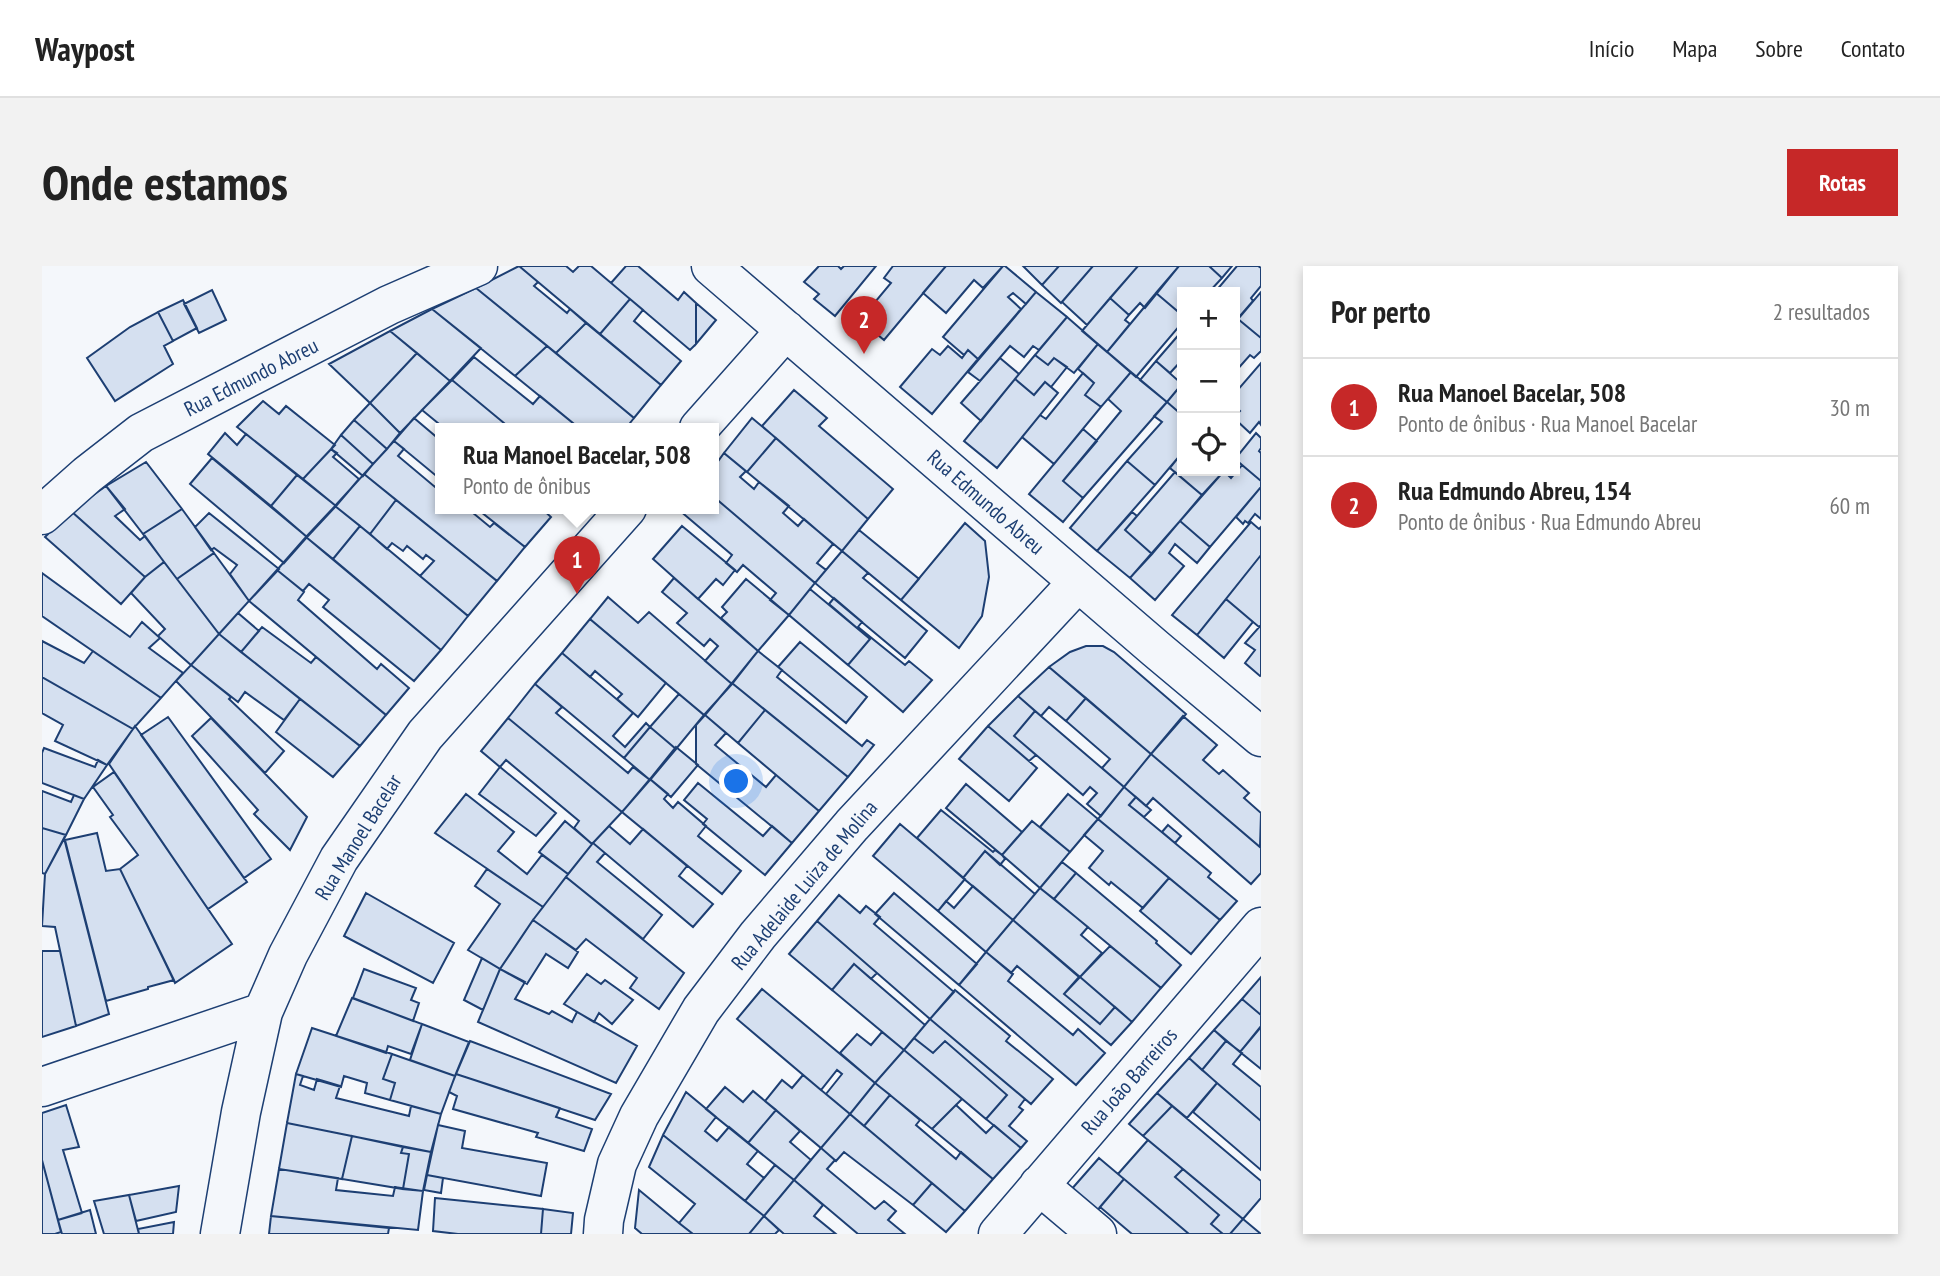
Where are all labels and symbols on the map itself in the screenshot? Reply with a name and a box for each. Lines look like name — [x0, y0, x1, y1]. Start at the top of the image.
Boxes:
pin: 2 — [841, 296, 887, 354]
street label: Rua Edmundo Abreu — [179, 332, 323, 422]
street label: Rua Edmundo Abreu — [922, 444, 1050, 560]
pin: 1 — [554, 536, 600, 594]
your location — [719, 764, 753, 798]
street label: Rua Manoel Bacelar — [309, 769, 408, 905]
street label: Rua Adelaide Luiza de Molina — [725, 795, 883, 975]
street label: Rua João Barreiros — [1075, 1022, 1183, 1140]

